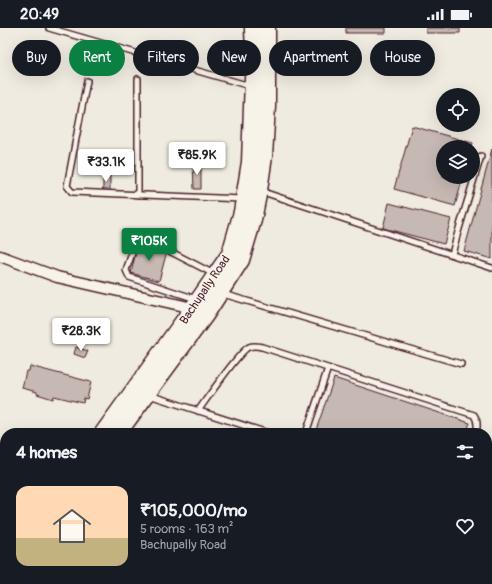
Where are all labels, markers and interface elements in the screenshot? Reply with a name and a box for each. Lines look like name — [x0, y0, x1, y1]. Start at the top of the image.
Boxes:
text: 20:49 — [20, 5, 59, 24]
chip: Buy — [12, 40, 61, 76]
chip: Rent — [69, 40, 125, 76]
chip: Filters — [133, 40, 199, 76]
chip: New — [207, 40, 261, 76]
chip: Apartment — [269, 40, 362, 76]
chip: House — [370, 40, 435, 76]
map controls — [436, 88, 480, 184]
button: locate — [436, 88, 480, 132]
button: layers — [436, 140, 480, 184]
pin: ₹85.9K — [164, 142, 230, 176]
text: ₹85.9K — [178, 147, 216, 163]
pin: ₹33.1K — [73, 149, 139, 183]
text: ₹33.1K — [87, 154, 125, 170]
pin: ₹105K — [121, 228, 177, 262]
text: ₹105K — [131, 233, 167, 249]
street label: Bachupally Road — [177, 253, 234, 327]
pin: ₹28.3K — [48, 318, 114, 352]
text: ₹28.3K — [61, 323, 101, 339]
icon: filters — [454, 441, 476, 463]
text: 4 homes — [16, 442, 77, 463]
text: ₹105,000/mo — [140, 500, 247, 521]
icon: home — [48, 502, 96, 550]
icon: heart — [454, 515, 476, 537]
text: 5 rooms · 163 m² — [140, 521, 234, 537]
text: Bachupally Road — [140, 537, 226, 553]

